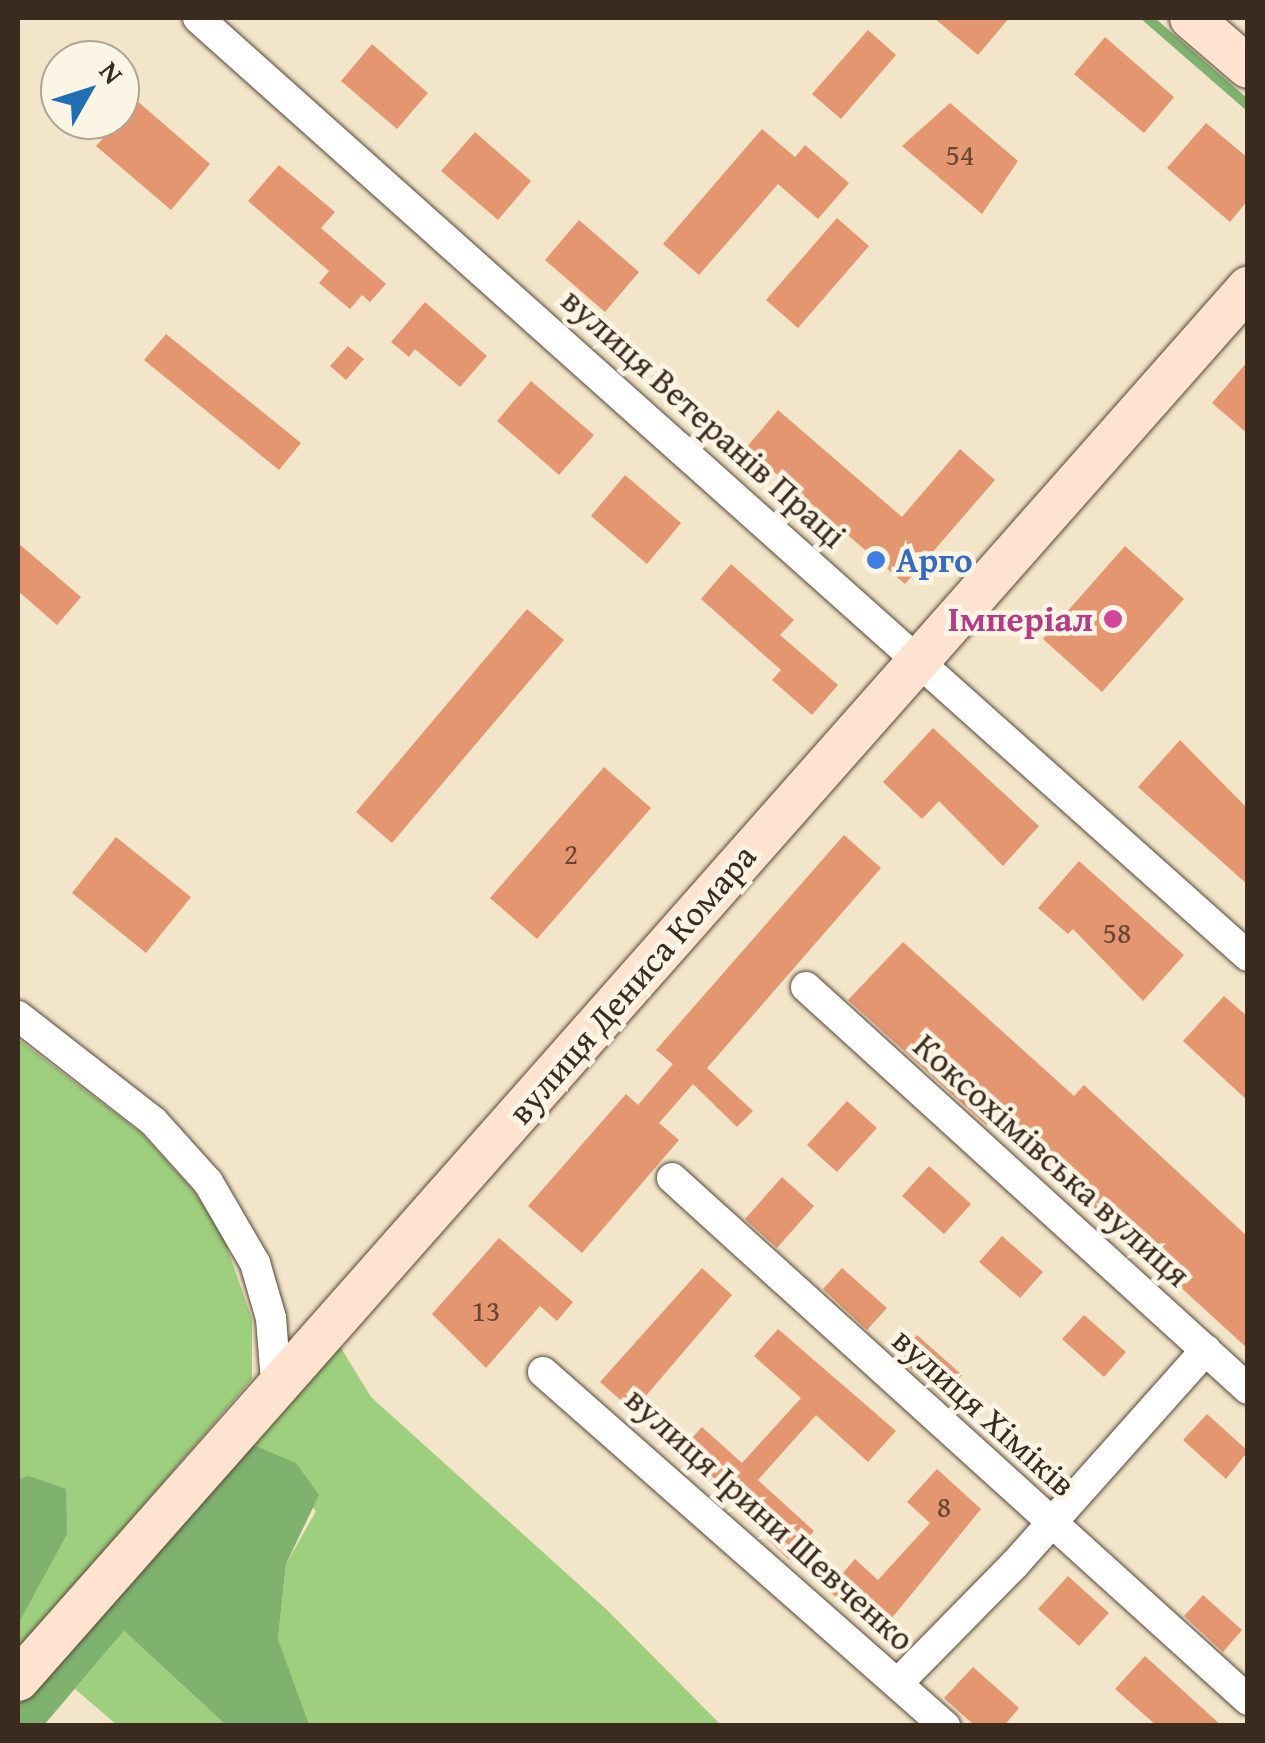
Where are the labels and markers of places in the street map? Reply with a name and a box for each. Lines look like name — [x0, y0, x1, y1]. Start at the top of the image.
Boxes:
place label: Арго — [896, 539, 973, 581]
marker: Арго — [865, 549, 887, 571]
place label: Імперіал — [948, 598, 1093, 640]
marker: Імперіал — [1102, 608, 1124, 630]

